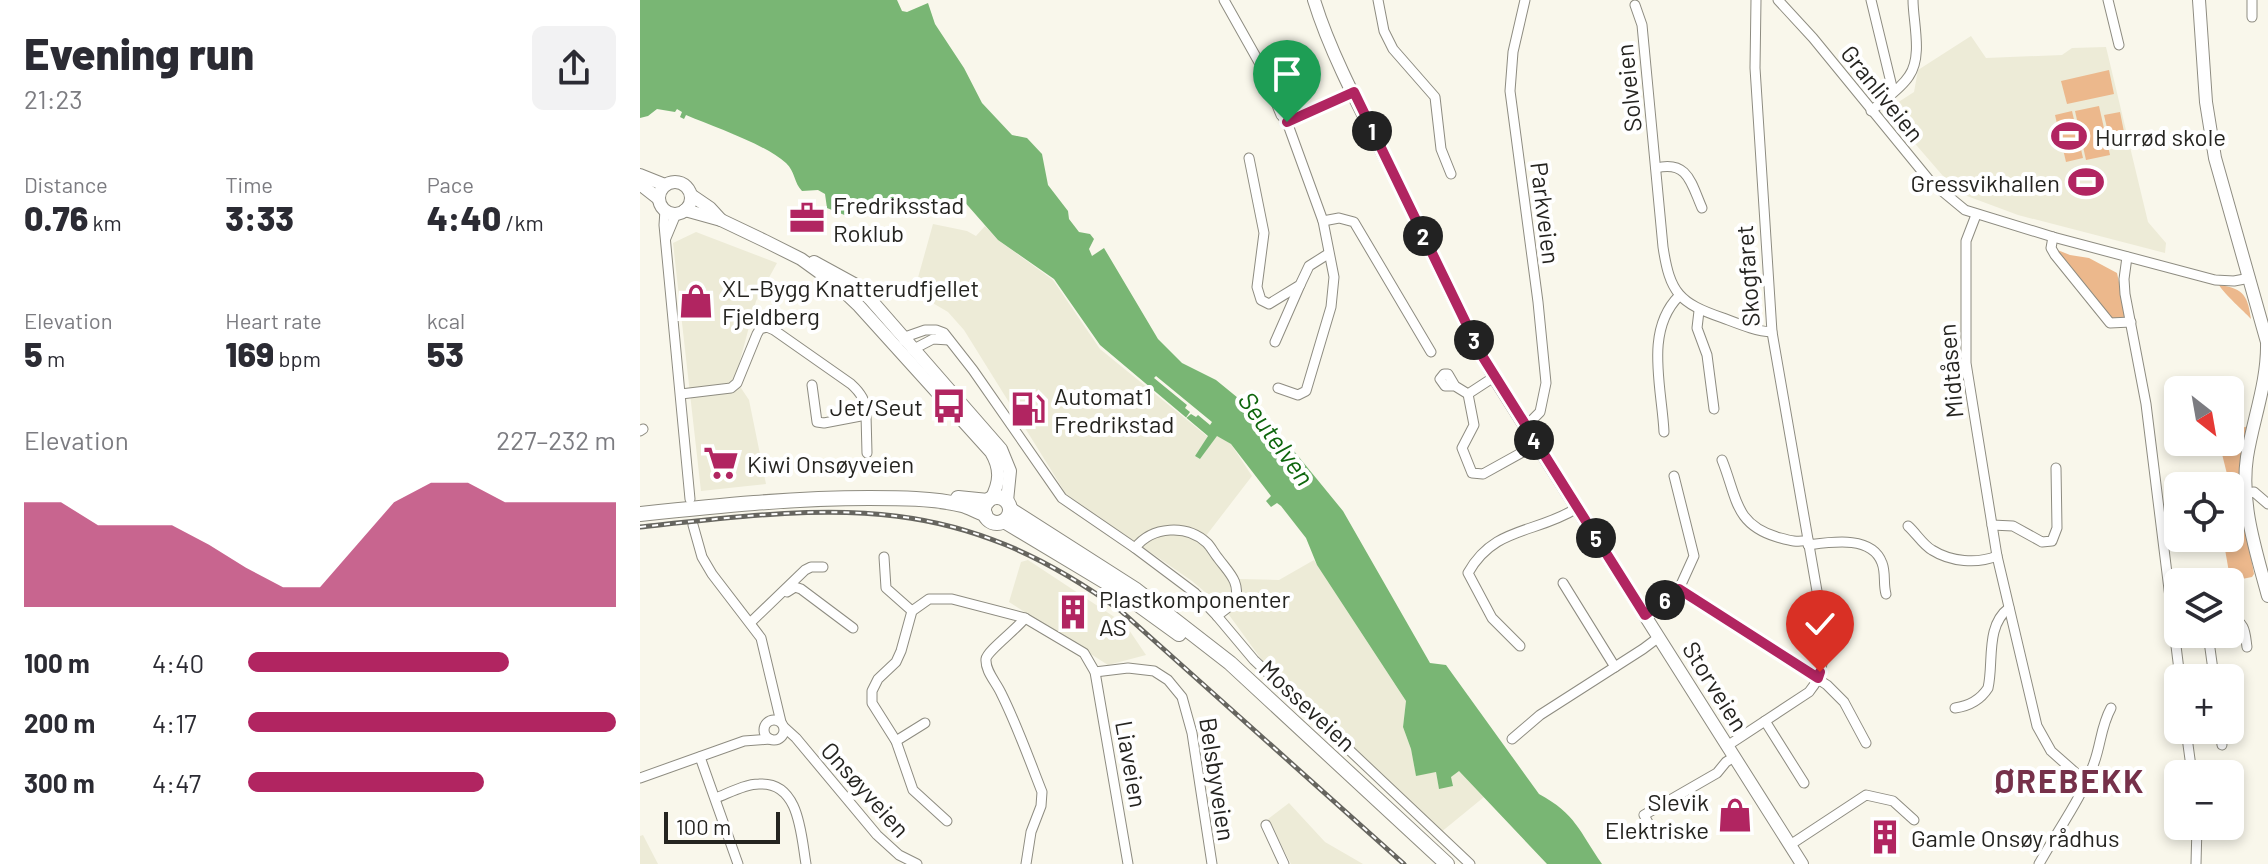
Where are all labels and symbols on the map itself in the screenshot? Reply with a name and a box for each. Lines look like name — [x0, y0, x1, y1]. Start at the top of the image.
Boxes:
street label: Granliveien — [1835, 39, 1931, 147]
pin — [1253, 40, 1321, 122]
street label: Solveien — [1609, 43, 1647, 133]
pin: 1 — [1352, 111, 1392, 151]
sports icon: Hurrød skole — [2050, 117, 2088, 155]
place label: Hurrød skole — [2095, 122, 2226, 151]
street label: Parkveien — [1525, 160, 1567, 266]
sports icon: Gressvikhallen — [2067, 163, 2105, 201]
place label: Gressvikhallen — [1911, 168, 2060, 197]
place label: Fredriksstad Roklub — [833, 190, 964, 247]
office icon: Fredriksstad Roklub — [788, 199, 826, 237]
pin: 2 — [1403, 216, 1443, 256]
street label: Skogfaret — [1729, 224, 1765, 328]
place label: XL-Bygg Knatterudfjellet Fjeldberg — [722, 273, 979, 330]
shop icon: XL-Bygg Knatterudfjellet Fjeldberg — [677, 282, 715, 320]
pin: 3 — [1454, 320, 1494, 360]
street label: Midtåsen — [1931, 323, 1969, 419]
north arrow — [2164, 376, 2244, 456]
place label: Automat1 Fredrikstad — [1054, 381, 1174, 438]
water label: Seutelven — [1233, 385, 1321, 491]
bus stop icon: Jet/Seut — [930, 387, 968, 425]
fuel station icon: Automat1 Fredrikstad — [1009, 390, 1047, 428]
place label: Jet/Seut — [830, 392, 923, 421]
pin: 4 — [1514, 420, 1554, 460]
supermarket icon: Kiwi Onsøyveien — [702, 444, 740, 482]
place label: Kiwi Onsøyveien — [747, 449, 914, 478]
pin: 5 — [1576, 518, 1616, 558]
pin: 6 — [1645, 580, 1685, 620]
place label: Plastkomponenter AS — [1099, 584, 1291, 641]
pin — [1786, 590, 1854, 672]
building icon: Plastkomponenter AS — [1054, 593, 1092, 631]
street label: Storveien — [1677, 636, 1755, 736]
street label: Mosseveien — [1254, 653, 1362, 757]
street label: Belsbyveien — [1194, 715, 1242, 843]
street label: Liaveien — [1110, 718, 1154, 810]
street label: Onsøyveien — [816, 735, 916, 843]
district label: ØREBEKK — [1995, 761, 2145, 799]
place label: Slevik Elektriske — [1605, 787, 1709, 844]
shop icon: Slevik Elektriske — [1716, 796, 1754, 834]
scale bar — [664, 808, 780, 844]
building icon: Gamle Onsøy rådhus — [1866, 818, 1904, 856]
place label: Gamle Onsøy rådhus — [1911, 823, 2119, 852]

